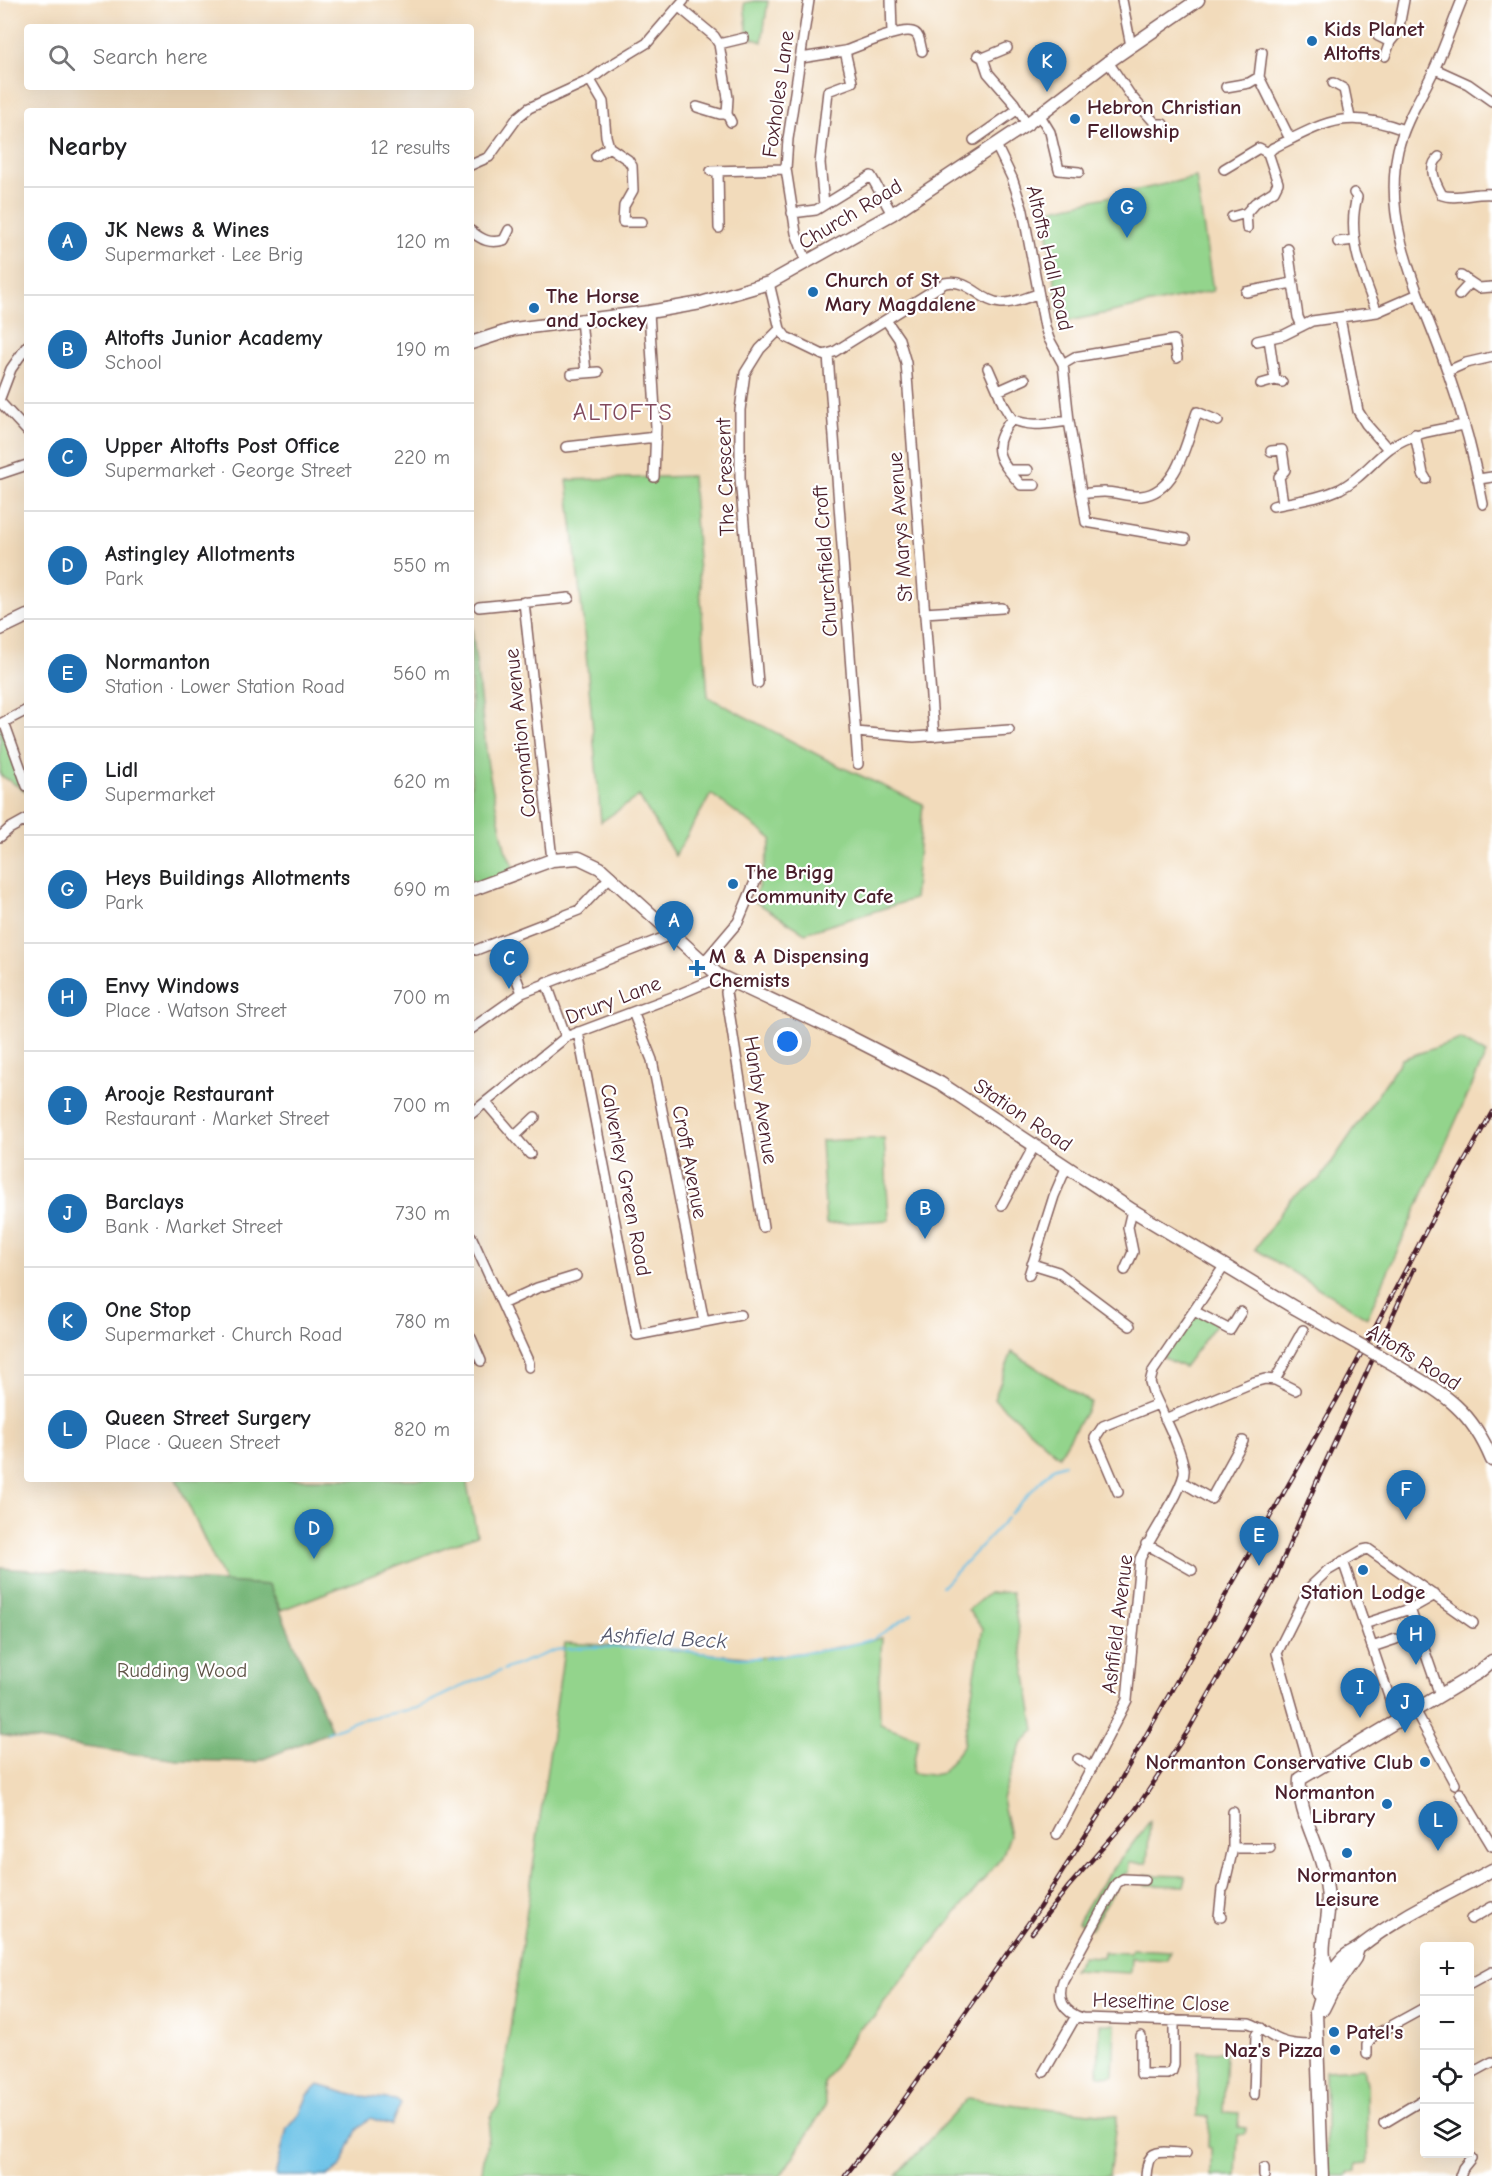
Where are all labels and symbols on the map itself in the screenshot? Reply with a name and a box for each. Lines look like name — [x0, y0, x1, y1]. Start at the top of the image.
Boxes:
place label: Kids Planet Altofts — [1324, 17, 1425, 65]
street label: Foxholes Lane — [757, 29, 799, 159]
marker: Kids Planet Altofts — [1305, 34, 1319, 48]
pin: K — [1028, 42, 1066, 92]
place label: Hebron Christian Fellowship — [1087, 95, 1242, 143]
marker: Hebron Christian Fellowship — [1068, 112, 1082, 126]
street label: Church Road — [794, 174, 906, 254]
street label: Altofts Hall Road — [1022, 183, 1078, 333]
pin: G — [1108, 188, 1146, 238]
place label: Church of St Mary Magdalene — [825, 268, 976, 316]
place label: The Horse and Jockey — [546, 284, 647, 332]
marker: Church of St Mary Magdalene — [806, 285, 820, 299]
marker: The Horse and Jockey — [527, 301, 541, 315]
district label: ALTOFTS — [573, 398, 673, 426]
street label: The Crescent — [711, 417, 739, 536]
street label: St Marys Avenue — [883, 451, 917, 603]
street label: Churchfield Croft — [808, 484, 842, 637]
street label: Coronation Avenue — [499, 647, 541, 819]
place label: The Brigg Community Cafe — [745, 860, 893, 908]
marker: The Brigg Community Cafe — [726, 877, 740, 891]
pin: A — [654, 902, 694, 951]
pin: C — [490, 940, 528, 989]
place label: M & A Dispensing Chemists — [709, 944, 870, 992]
marker: M & A Dispensing Chemists — [690, 961, 704, 975]
street label: Drury Lane — [562, 971, 664, 1029]
your location — [773, 1027, 802, 1056]
street label: Hanby Avenue — [739, 1034, 783, 1166]
street label: Station Road — [969, 1073, 1077, 1157]
street label: Calverley Green Road — [596, 1082, 656, 1278]
street label: Croft Avenue — [667, 1103, 713, 1221]
pin: B — [906, 1190, 944, 1239]
street label: Altofts Road — [1363, 1319, 1465, 1395]
pin: F — [1386, 1470, 1426, 1520]
pin: D — [294, 1510, 334, 1559]
pin: E — [1240, 1516, 1278, 1566]
street label: Ashfield Avenue — [1097, 1553, 1137, 1695]
marker: Station Lodge — [1356, 1563, 1370, 1577]
place label: Station Lodge — [1301, 1580, 1425, 1604]
pin: H — [1396, 1616, 1436, 1665]
water label: Ashfield Beck — [599, 1622, 728, 1654]
park label: Rudding Wood — [117, 1658, 247, 1682]
pin: I — [1340, 1668, 1380, 1718]
pin: J — [1386, 1684, 1424, 1733]
place label: Normanton Conservative Club — [1145, 1750, 1413, 1774]
marker: Normanton Conservative Club — [1418, 1755, 1432, 1769]
place label: Normanton Library — [1275, 1780, 1375, 1828]
marker: Normanton Library — [1380, 1797, 1394, 1811]
pin: L — [1418, 1802, 1458, 1851]
marker: Normanton Leisure — [1340, 1846, 1354, 1860]
place label: Normanton Leisure — [1297, 1863, 1397, 1911]
street label: Heseltine Close — [1092, 1988, 1230, 2016]
place label: Patel's — [1346, 2020, 1403, 2044]
marker: Patel's — [1327, 2025, 1341, 2039]
place label: Naz's Pizza — [1224, 2038, 1323, 2062]
marker: Naz's Pizza — [1328, 2043, 1342, 2057]

